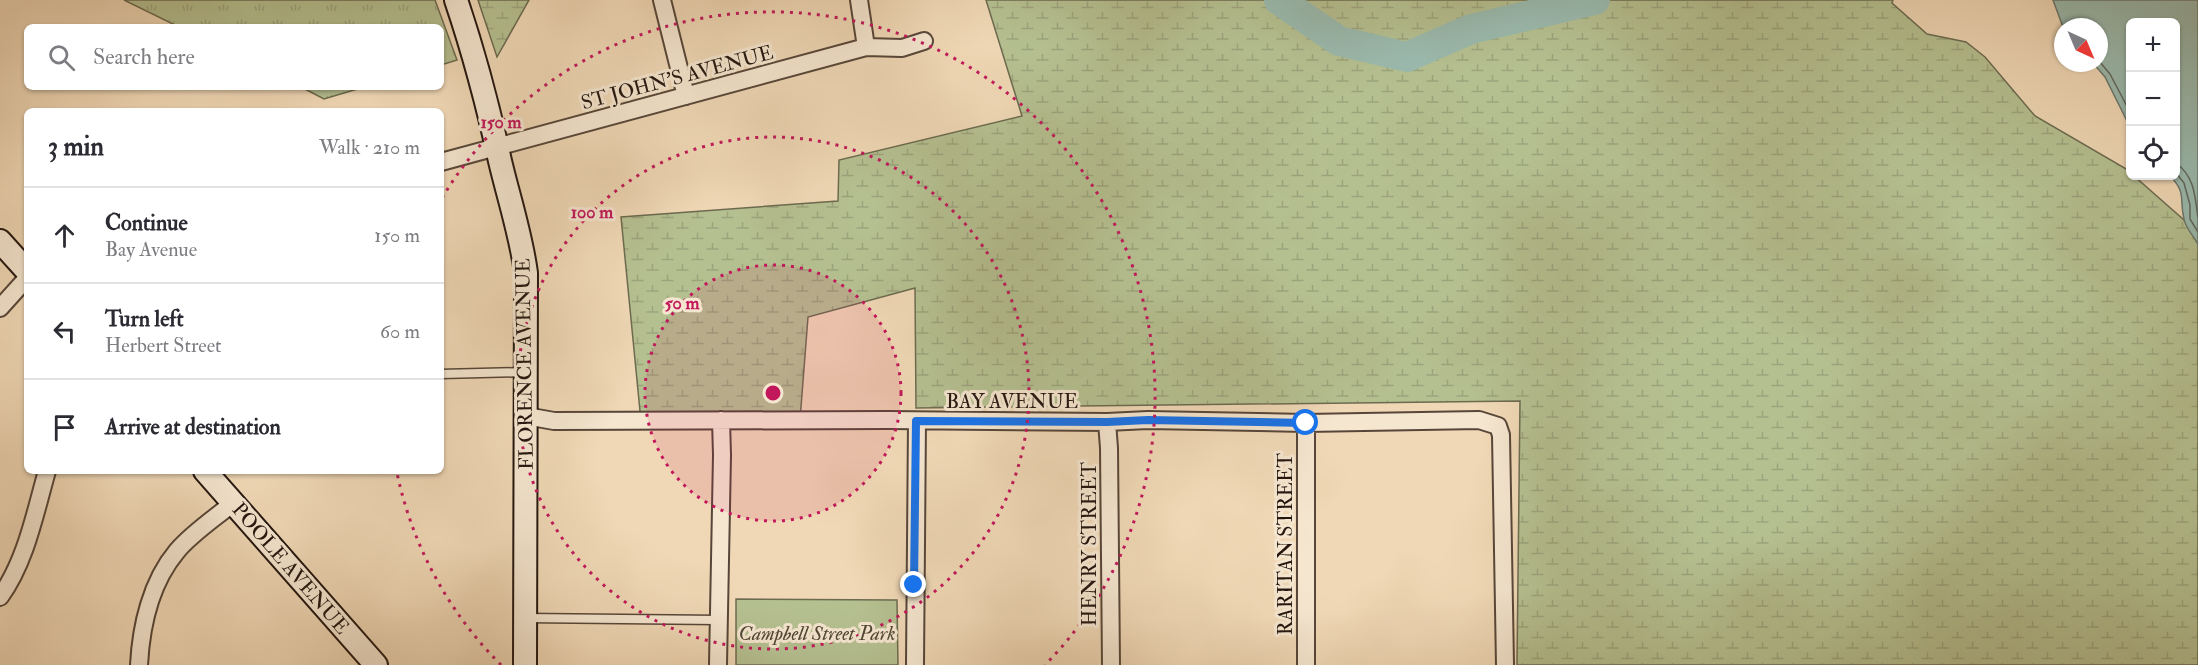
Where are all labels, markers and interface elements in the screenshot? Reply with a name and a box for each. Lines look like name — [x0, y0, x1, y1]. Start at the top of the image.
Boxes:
north arrow — [2054, 18, 2108, 72]
map controls — [2126, 18, 2180, 180]
button: + — [2126, 18, 2180, 72]
search box — [24, 24, 444, 90]
street label: ST JOHN'S AVENUE — [578, 40, 776, 115]
icon: search — [45, 41, 78, 74]
text: Search here — [93, 43, 195, 71]
button: − — [2126, 72, 2180, 126]
text: 150 m — [480, 111, 523, 134]
button: locate — [2126, 126, 2180, 180]
text: 3 min — [48, 131, 104, 163]
text: Walk · 210 m — [319, 135, 420, 160]
text: 100 m — [571, 201, 614, 224]
text: Continue — [105, 209, 188, 237]
icon: ahead — [48, 219, 81, 252]
text: 150 m — [374, 223, 420, 248]
text: Bay Avenue — [105, 237, 197, 262]
street label: FLORENCE AVENUE — [510, 258, 539, 470]
text: 50 m — [665, 292, 700, 315]
text: Turn left — [105, 305, 184, 333]
icon: left — [48, 315, 81, 348]
text: 60 m — [380, 319, 420, 344]
text: Herbert Street — [105, 333, 222, 358]
centre of rings — [763, 383, 783, 403]
street label: BAY AVENUE — [946, 389, 1078, 414]
route start — [1292, 409, 1318, 435]
icon: arrive — [48, 411, 81, 444]
text: Arrive at destination — [105, 413, 281, 441]
street label: RARITAN STREET — [1273, 453, 1298, 635]
street label: HENRY STREET — [1077, 462, 1102, 626]
street label: POOLE AVENUE — [227, 497, 355, 639]
route end — [900, 571, 926, 597]
park label: Campbell Street Park — [738, 621, 896, 646]

